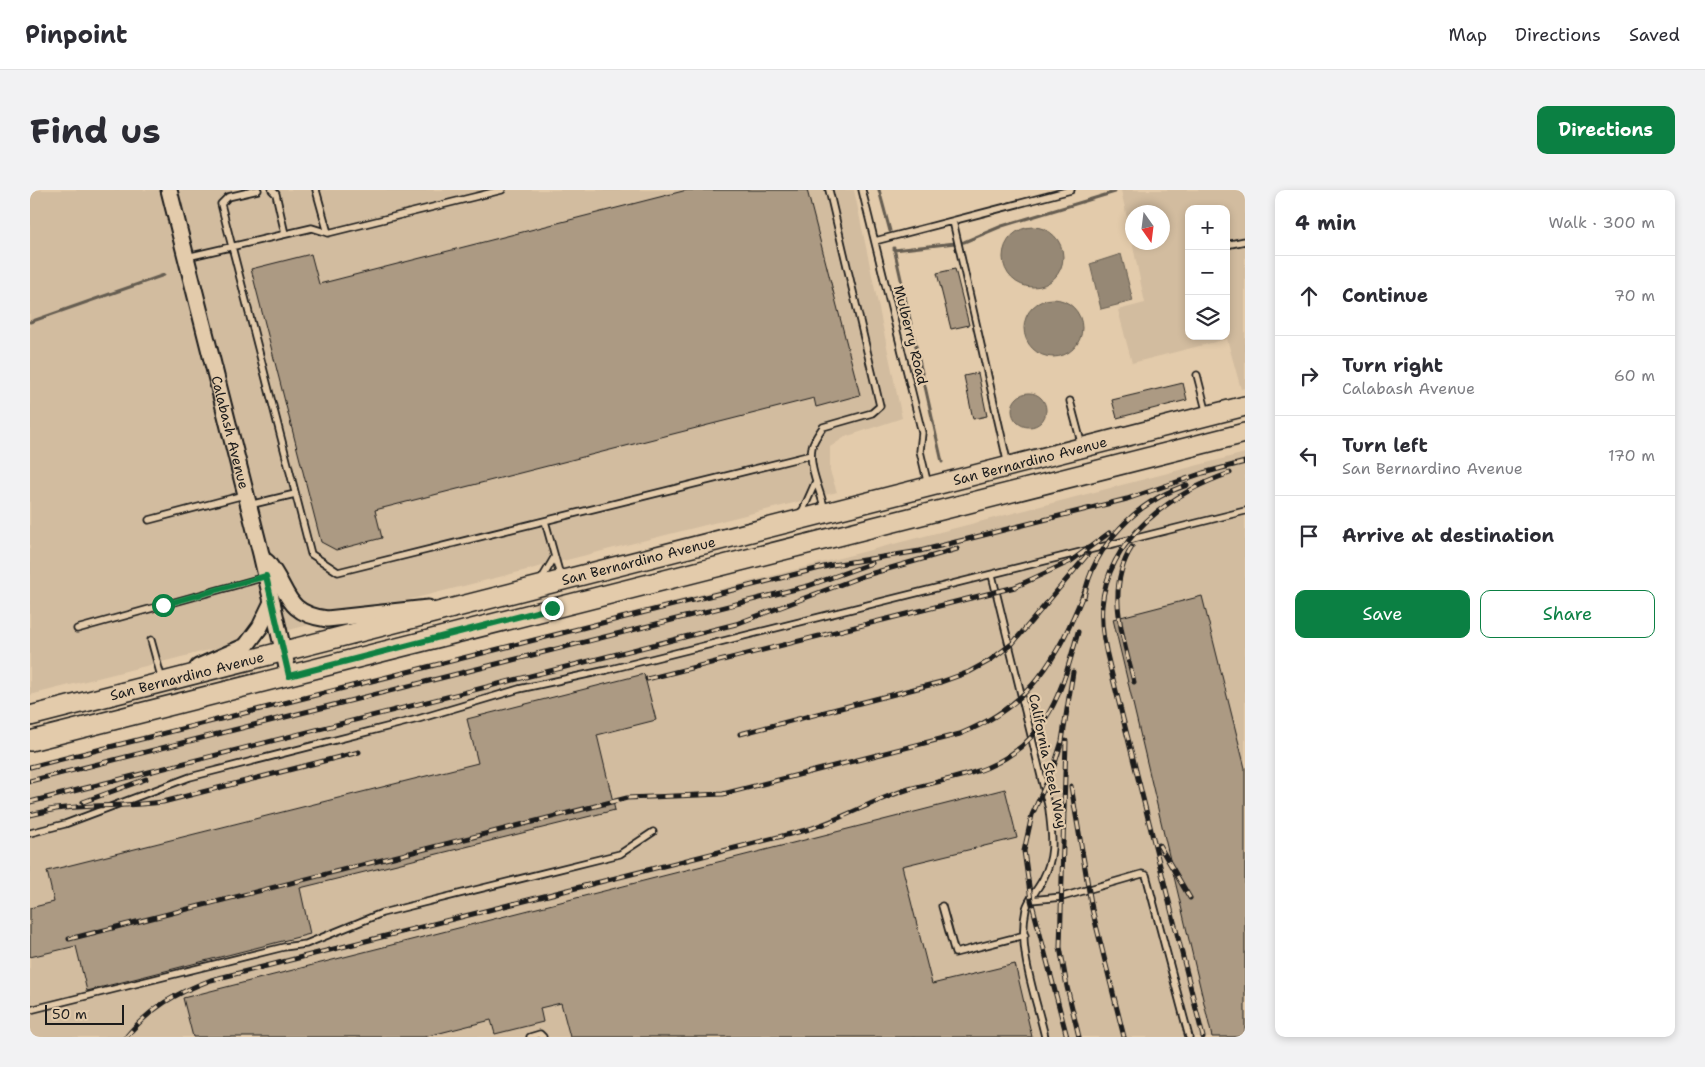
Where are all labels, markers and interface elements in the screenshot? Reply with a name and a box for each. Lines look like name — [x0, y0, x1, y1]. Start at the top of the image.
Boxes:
text: Pinpoint — [25, 19, 127, 51]
text: Map — [1449, 23, 1487, 47]
text: Directions — [1515, 23, 1601, 47]
text: Saved — [1629, 23, 1680, 47]
button: Directions — [1537, 106, 1675, 154]
text: Find us — [30, 107, 161, 154]
north arrow — [1125, 205, 1170, 250]
map controls — [1185, 205, 1230, 340]
button: + — [1185, 205, 1230, 250]
text: 4 min — [1295, 209, 1356, 237]
text: Walk · 300 m — [1548, 212, 1655, 233]
button: − — [1185, 250, 1230, 295]
icon: ahead — [1295, 282, 1323, 310]
street label: Mulberry Road — [890, 283, 932, 387]
text: Continue — [1342, 283, 1428, 308]
text: 70 m — [1614, 285, 1655, 306]
button: layers — [1185, 295, 1230, 340]
text: Turn right — [1342, 353, 1443, 378]
icon: right — [1295, 362, 1323, 390]
text: 60 m — [1614, 365, 1655, 386]
street label: Calabash Avenue — [207, 374, 253, 491]
text: Calabash Avenue — [1342, 378, 1475, 399]
street label: San Bernardino Avenue — [951, 433, 1109, 489]
text: Turn left — [1342, 433, 1428, 458]
icon: left — [1295, 442, 1323, 470]
text: 170 m — [1608, 445, 1655, 466]
text: San Bernardino Avenue — [1342, 458, 1523, 479]
icon: arrive — [1295, 522, 1323, 550]
text: Arrive at destination — [1342, 523, 1554, 548]
street label: San Bernardino Avenue — [560, 532, 718, 589]
button: Save — [1295, 590, 1470, 638]
button: Share — [1480, 590, 1655, 638]
route start — [152, 594, 175, 617]
route end — [541, 597, 564, 620]
street label: San Bernardino Avenue — [108, 648, 266, 704]
street label: California Steel Way — [1025, 692, 1071, 830]
scale bar — [45, 1002, 124, 1025]
text: 50 m — [52, 1005, 87, 1023]

